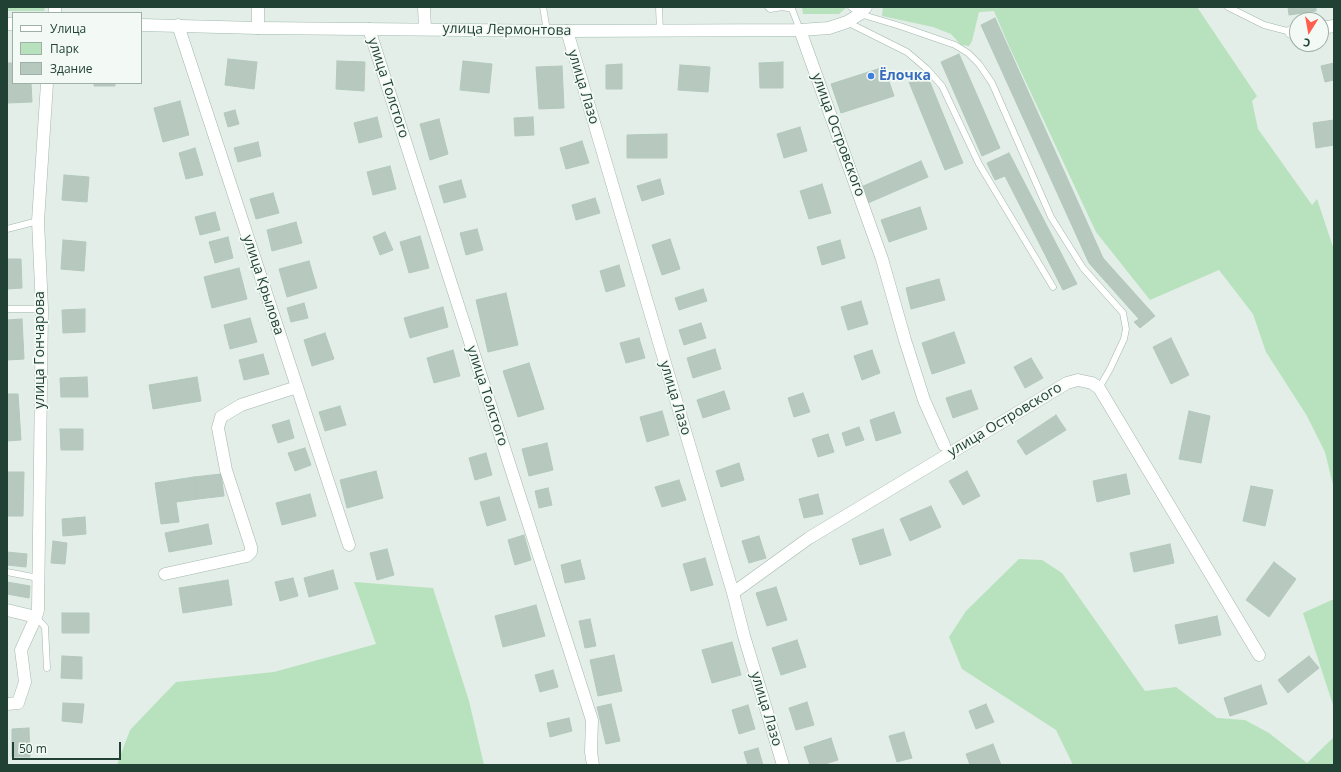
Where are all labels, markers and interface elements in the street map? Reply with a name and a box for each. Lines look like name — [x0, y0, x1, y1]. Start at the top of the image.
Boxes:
legend — [12, 12, 142, 84]
north arrow — [1289, 12, 1329, 52]
text: Улица — [50, 20, 86, 37]
street label: улица Лермонтова — [442, 20, 572, 40]
text: С — [1302, 35, 1312, 51]
street label: улица Толстого — [364, 36, 412, 140]
text: Парк — [50, 40, 79, 57]
street label: улица Лазо — [564, 48, 602, 126]
text: Здание — [50, 60, 93, 77]
place label: Ёлочка — [879, 68, 931, 84]
street label: улица Островского — [808, 71, 868, 199]
marker: Ёлочка — [866, 71, 876, 81]
street label: улица Крылова — [239, 233, 287, 337]
street label: улица Гончарова — [32, 291, 48, 409]
street label: улица Толстого — [463, 344, 511, 448]
street label: улица Лазо — [656, 359, 694, 437]
street label: улица Островского — [945, 379, 1065, 461]
street label: улица Лазо — [747, 670, 785, 748]
scale bar — [14, 734, 123, 760]
text: 50 m — [19, 740, 47, 757]

